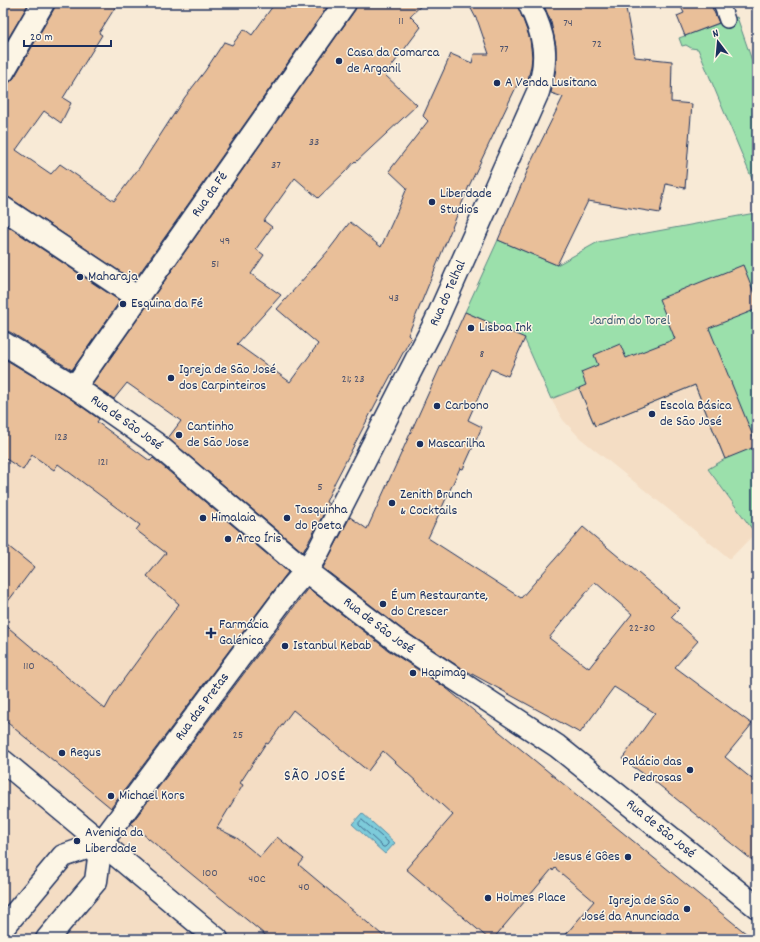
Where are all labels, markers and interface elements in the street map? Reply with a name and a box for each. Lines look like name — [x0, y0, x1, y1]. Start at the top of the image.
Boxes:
house number: 11 — [398, 13, 404, 30]
house number: 74 — [563, 15, 573, 32]
scale bar — [24, 22, 111, 48]
north arrow — [698, 22, 738, 62]
text: N — [711, 26, 721, 43]
text: 20 m — [30, 29, 53, 46]
house number: 72 — [592, 36, 602, 53]
house number: 77 — [499, 41, 509, 58]
place label: Casa da Comarca de Arganil — [347, 43, 440, 79]
marker: Casa da Comarca de Arganil — [334, 56, 344, 66]
place label: A Venda Lusitana — [505, 73, 597, 93]
marker: A Venda Lusitana — [492, 78, 502, 88]
house number: 33 — [309, 134, 319, 151]
house number: 37 — [271, 157, 281, 174]
street label: Rua da Fé — [187, 168, 233, 222]
place label: Liberdade Studios — [440, 184, 492, 220]
marker: Liberdade Studios — [427, 197, 437, 207]
house number: 49 — [220, 233, 230, 250]
house number: 51 — [211, 256, 219, 273]
street label: Rua do Telhal — [425, 257, 472, 329]
place label: Maharaja — [88, 267, 138, 287]
marker: Maharaja — [75, 272, 85, 282]
house number: 43 — [389, 290, 399, 307]
place label: Esquina da Fé — [131, 294, 203, 314]
marker: Esquina da Fé — [118, 299, 128, 309]
park label: Jardim do Torel — [590, 311, 671, 331]
place label: Lisboa Ink — [479, 318, 532, 338]
marker: Lisboa Ink — [466, 323, 476, 333]
house number: 8 — [480, 346, 485, 363]
place label: Igreja de São José dos Carpinteiros — [179, 360, 276, 396]
house number: 21; 23 — [341, 371, 365, 388]
marker: Igreja de São José dos Carpinteiros — [166, 373, 176, 383]
street label: Rua de São José — [86, 390, 167, 455]
place label: Carbono — [445, 396, 489, 416]
place label: Escola Básica de São José — [660, 396, 732, 432]
marker: Carbono — [432, 401, 442, 411]
marker: Escola Básica de São José — [647, 409, 657, 419]
place label: Cantinho de São Jose — [187, 417, 249, 453]
house number: 123 — [54, 429, 68, 446]
marker: Cantinho de São Jose — [174, 430, 184, 440]
place label: Mascarilha — [428, 434, 485, 454]
marker: Mascarilha — [415, 439, 425, 449]
house number: 121 — [98, 454, 108, 471]
house number: 5 — [317, 479, 323, 496]
place label: Zenith Brunch & Cocktails — [400, 485, 473, 521]
marker: Zenith Brunch & Cocktails — [387, 498, 397, 508]
place label: Tasquinha do Poeta — [295, 500, 348, 536]
place label: Himalaia — [211, 508, 256, 528]
marker: Himalaia — [198, 513, 208, 523]
marker: Tasquinha do Poeta — [282, 513, 292, 523]
place label: Arco Íris — [236, 529, 282, 549]
marker: Arco Íris — [223, 534, 233, 544]
place label: É um Restaurante, do Crescer — [391, 586, 488, 622]
street label: Rua de São José — [339, 593, 418, 659]
marker: É um Restaurante, do Crescer — [378, 599, 388, 609]
place label: Farmácia Galénica — [219, 615, 269, 651]
house number: 22-30 — [629, 620, 655, 637]
marker: Farmácia Galénica — [206, 628, 216, 638]
place label: Istanbul Kebab — [293, 636, 371, 656]
marker: Istanbul Kebab — [280, 641, 290, 651]
house number: 110 — [23, 658, 35, 675]
place label: Hapimag — [421, 663, 466, 683]
marker: Hapimag — [408, 668, 418, 678]
street label: Rua das Pretas — [170, 669, 235, 745]
house number: 25 — [233, 727, 243, 744]
place label: Regus — [70, 743, 101, 763]
marker: Regus — [57, 748, 67, 758]
place label: Palácio das Pedrosas — [622, 752, 682, 788]
marker: Palácio das Pedrosas — [685, 765, 695, 775]
district label: SÃO JOSÉ — [284, 766, 346, 788]
place label: Michael Kors — [119, 786, 185, 806]
marker: Michael Kors — [106, 791, 116, 801]
street label: Rua de São José — [621, 795, 700, 864]
place label: Avenida da Liberdade — [85, 823, 144, 859]
marker: Avenida da Liberdade — [72, 836, 82, 846]
place label: Jesus é Gôes — [553, 847, 620, 867]
marker: Jesus é Gôes — [623, 852, 633, 862]
house number: 100 — [202, 865, 218, 882]
house number: 40C — [248, 871, 266, 888]
house number: 40 — [298, 879, 310, 896]
place label: Holmes Place — [496, 888, 566, 908]
place label: Igreja de São José da Anunciada — [582, 891, 679, 927]
marker: Holmes Place — [483, 893, 493, 903]
marker: Igreja de São José da Anunciada — [682, 904, 692, 914]

